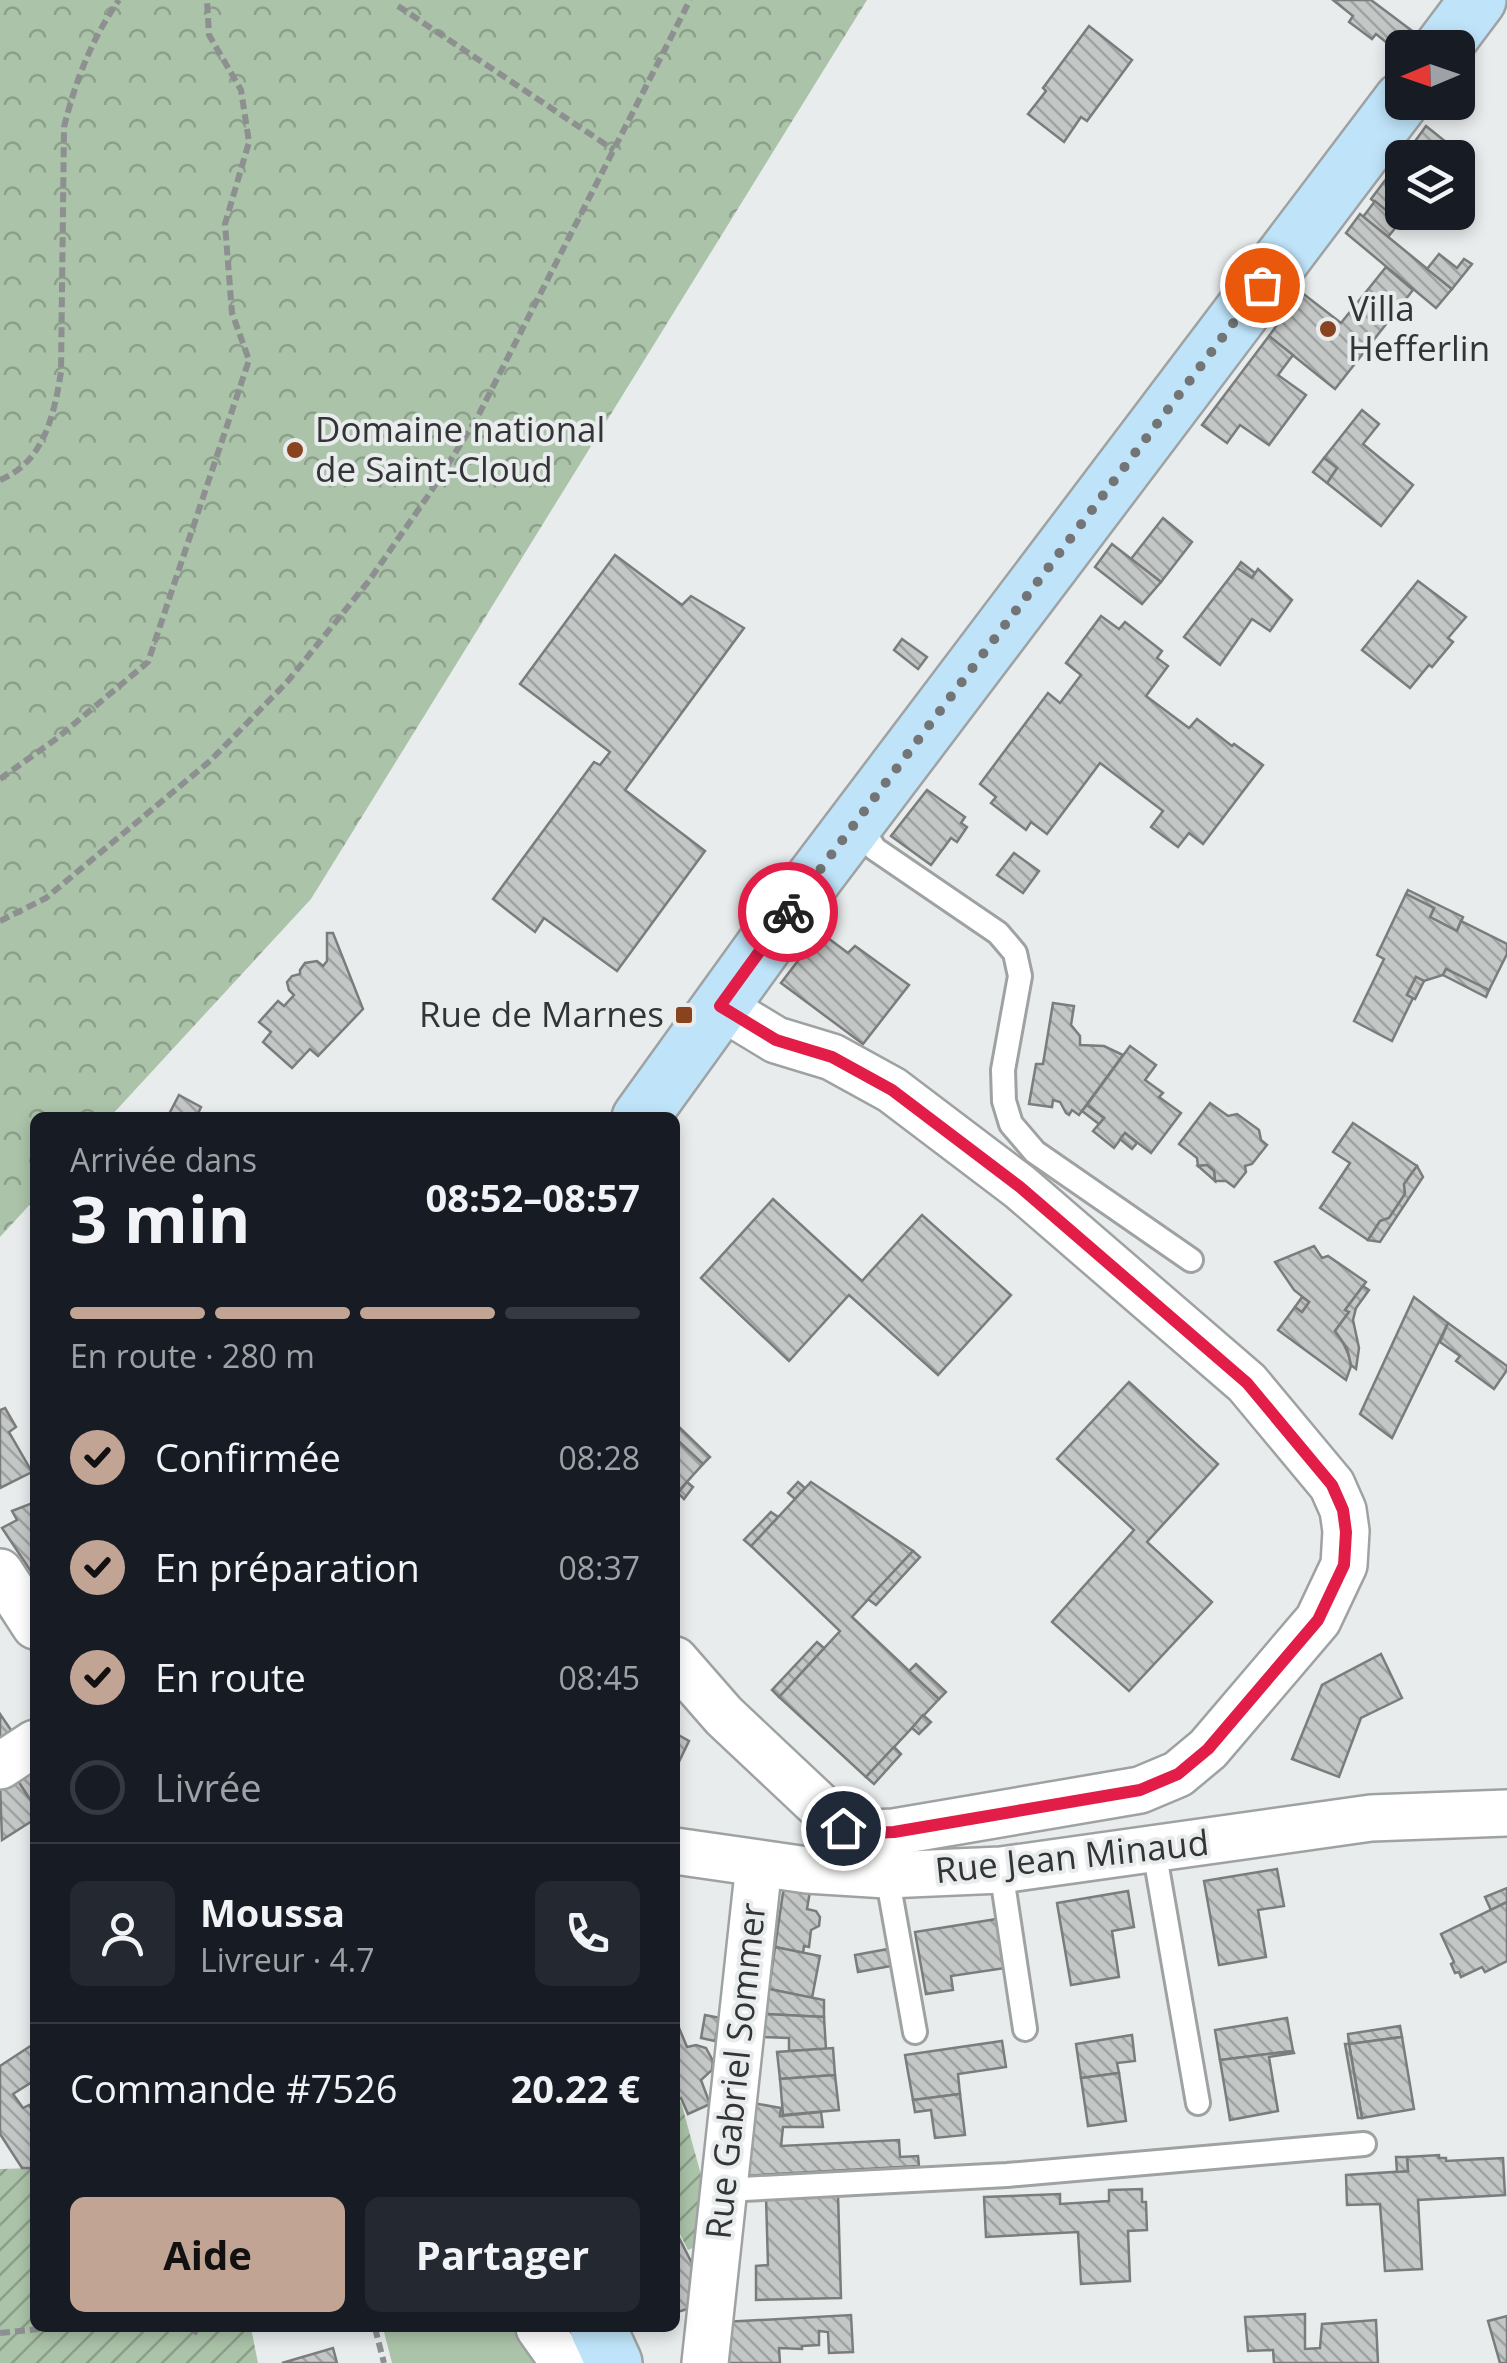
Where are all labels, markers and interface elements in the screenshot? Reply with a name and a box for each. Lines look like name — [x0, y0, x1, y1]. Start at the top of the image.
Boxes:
north arrow — [1385, 30, 1475, 120]
map controls — [1385, 30, 1475, 230]
button: layers — [1385, 140, 1475, 230]
pin — [1220, 243, 1305, 328]
icon: bag — [1235, 258, 1290, 313]
place label: Villa Hefferlin — [1348, 284, 1490, 371]
marker: Villa Hefferlin — [1317, 318, 1339, 340]
place label: Domaine national de Saint-Cloud — [315, 405, 605, 492]
marker: Domaine national de Saint-Cloud — [284, 439, 306, 461]
courier — [738, 862, 838, 962]
icon: bike — [761, 885, 816, 940]
place label: Rue de Marnes — [419, 990, 664, 1037]
marker: Rue de Marnes — [673, 1004, 695, 1026]
text: Arrivée dans — [70, 1138, 257, 1181]
text: 08:52–08:57 — [426, 1171, 640, 1223]
text: 3 min — [70, 1174, 250, 1262]
text: En route · 280 m — [70, 1334, 315, 1377]
icon: check — [70, 1430, 125, 1485]
text: Confirmée — [155, 1431, 341, 1483]
text: 08:28 — [558, 1436, 640, 1479]
icon: check — [70, 1540, 125, 1595]
text: En préparation — [155, 1541, 420, 1593]
text: 08:37 — [558, 1546, 640, 1589]
icon: check — [70, 1650, 125, 1705]
text: En route — [155, 1651, 306, 1703]
text: 08:45 — [558, 1656, 640, 1699]
text: Livrée — [155, 1761, 262, 1813]
pin — [801, 1786, 886, 1871]
icon: home — [816, 1801, 871, 1856]
street label: Rue Jean Minaud — [933, 1818, 1211, 1893]
button: person — [70, 1881, 175, 1986]
button: phone — [535, 1881, 640, 1986]
text: Moussa — [200, 1886, 345, 1938]
street label: Rue Gabriel Sommer — [693, 1900, 776, 2241]
text: Livreur · 4.7 — [200, 1938, 375, 1981]
text: Commande #7526 — [70, 2062, 398, 2114]
text: 20.22 € — [511, 2062, 640, 2114]
button: Aide — [70, 2197, 345, 2312]
button: Partager — [365, 2197, 640, 2312]

